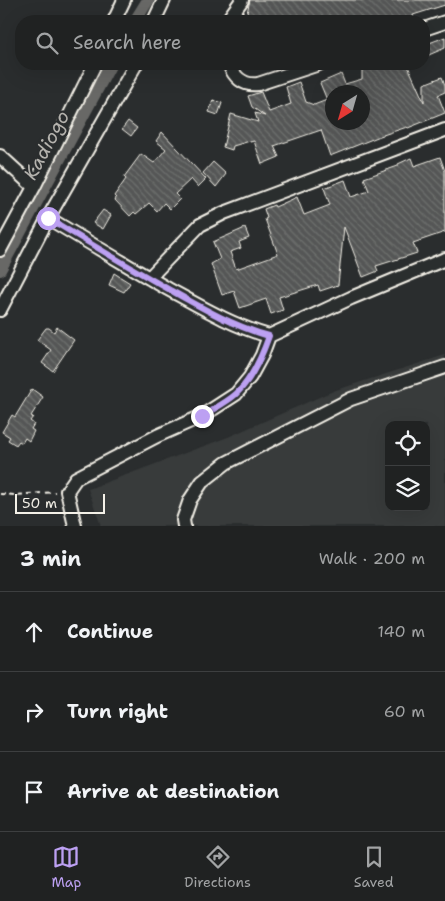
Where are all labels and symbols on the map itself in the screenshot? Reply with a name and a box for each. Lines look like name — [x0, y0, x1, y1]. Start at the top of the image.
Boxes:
north arrow — [325, 85, 370, 130]
water label: Kadiogo — [18, 106, 75, 184]
route start — [37, 207, 60, 230]
route end — [191, 405, 214, 428]
scale bar — [15, 491, 105, 514]

